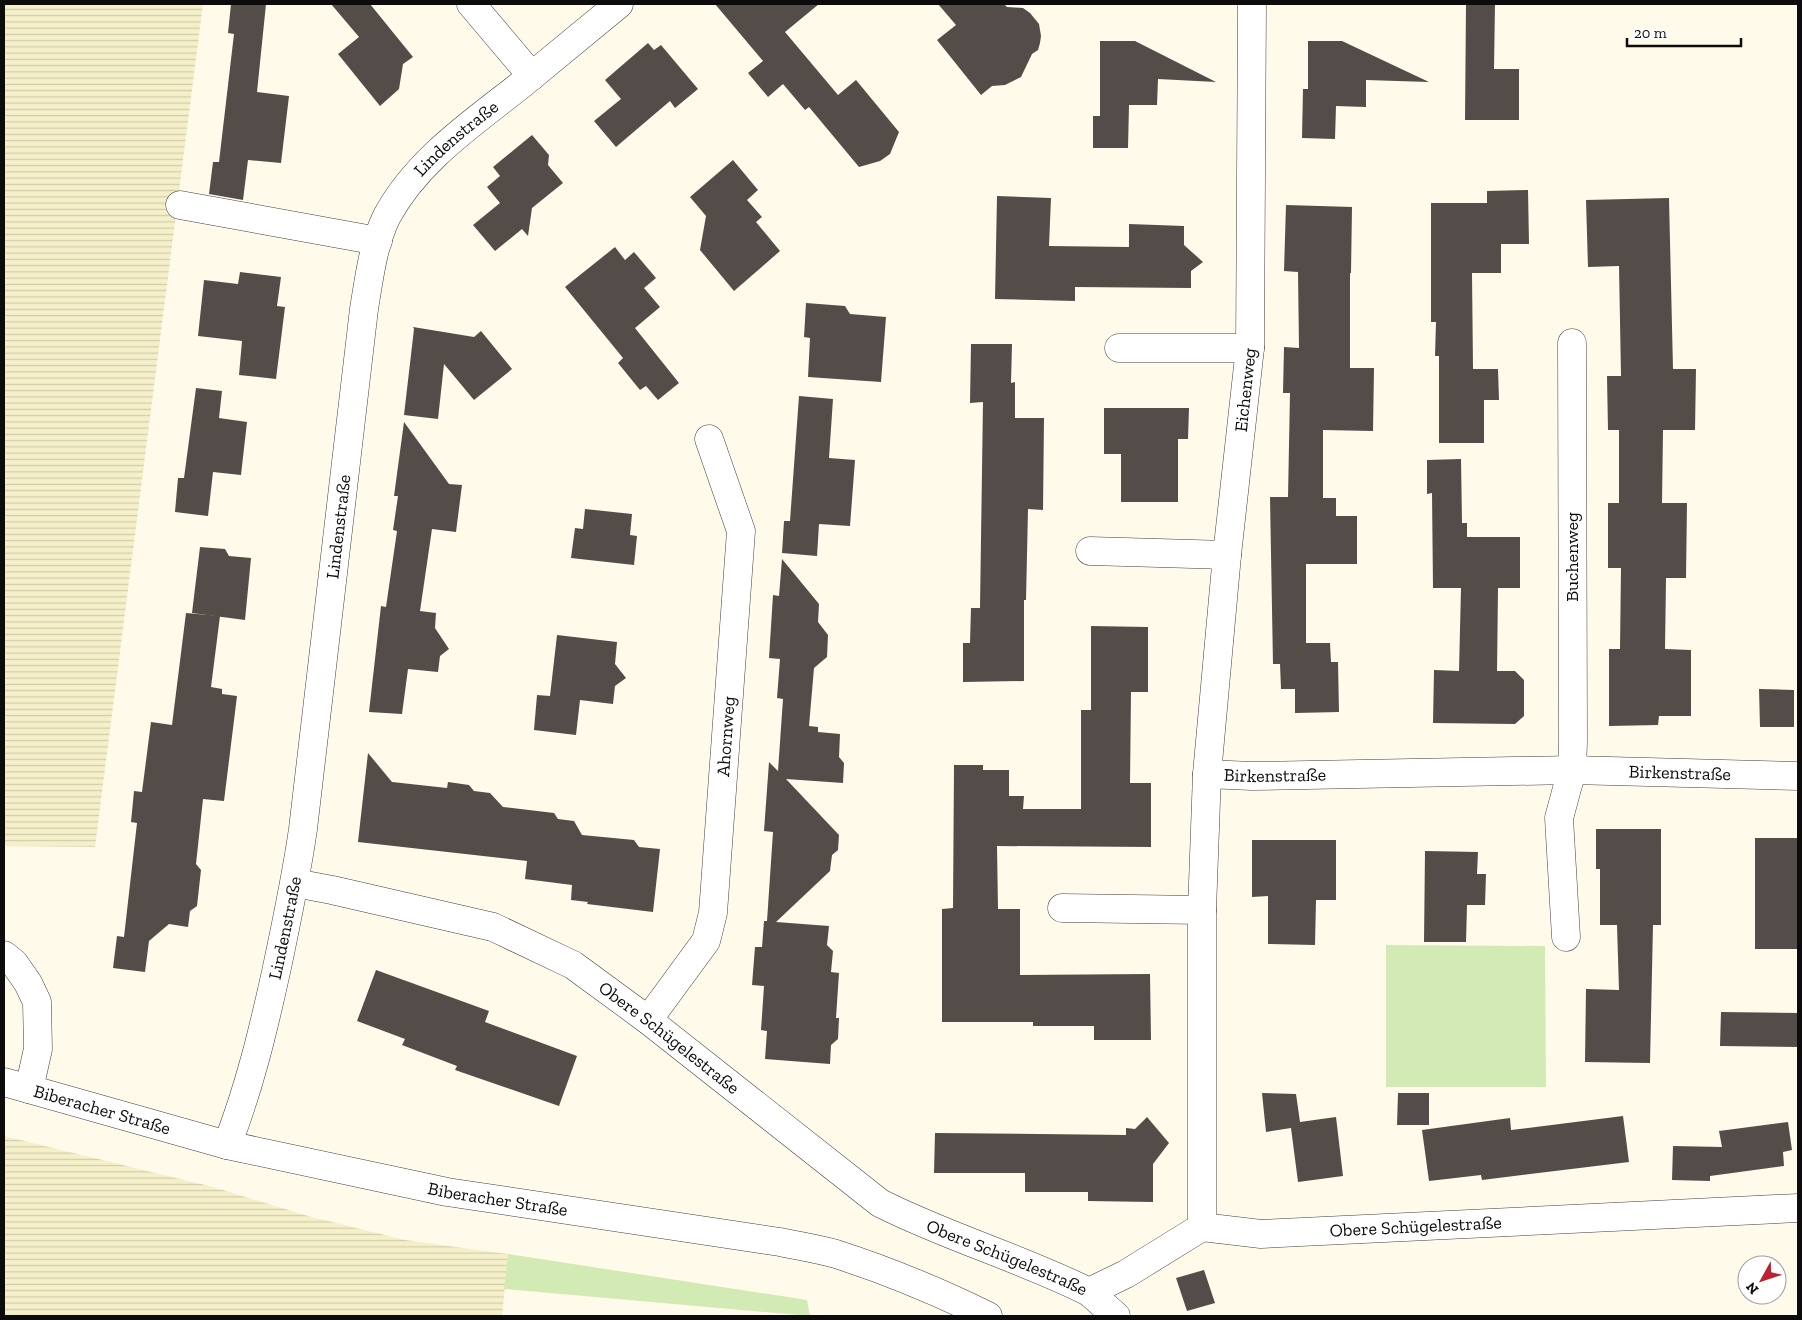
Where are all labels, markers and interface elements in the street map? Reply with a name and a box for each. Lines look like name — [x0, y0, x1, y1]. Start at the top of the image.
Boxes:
scale bar — [1627, 15, 1741, 47]
text: 20 m — [1634, 24, 1667, 42]
street label: Lindenstraße — [409, 96, 503, 181]
street label: Eichenweg — [1230, 347, 1261, 433]
street label: Lindenstraße — [321, 473, 356, 580]
street label: Buchenweg — [1561, 512, 1583, 602]
street label: Ahornweg — [712, 695, 740, 777]
street label: Birkenstraße — [1628, 761, 1731, 785]
street label: Birkenstraße — [1223, 764, 1326, 787]
street label: Lindenstraße — [264, 875, 306, 982]
street label: Obere Schügelestraße — [594, 977, 744, 1099]
street label: Biberacher Straße — [31, 1080, 173, 1140]
street label: Biberacher Straße — [426, 1177, 569, 1221]
street label: Obere Schügelestraße — [1329, 1211, 1502, 1242]
street label: Obere Schügelestraße — [923, 1215, 1091, 1300]
north arrow — [1737, 1255, 1787, 1305]
text: N — [1742, 1278, 1762, 1298]

